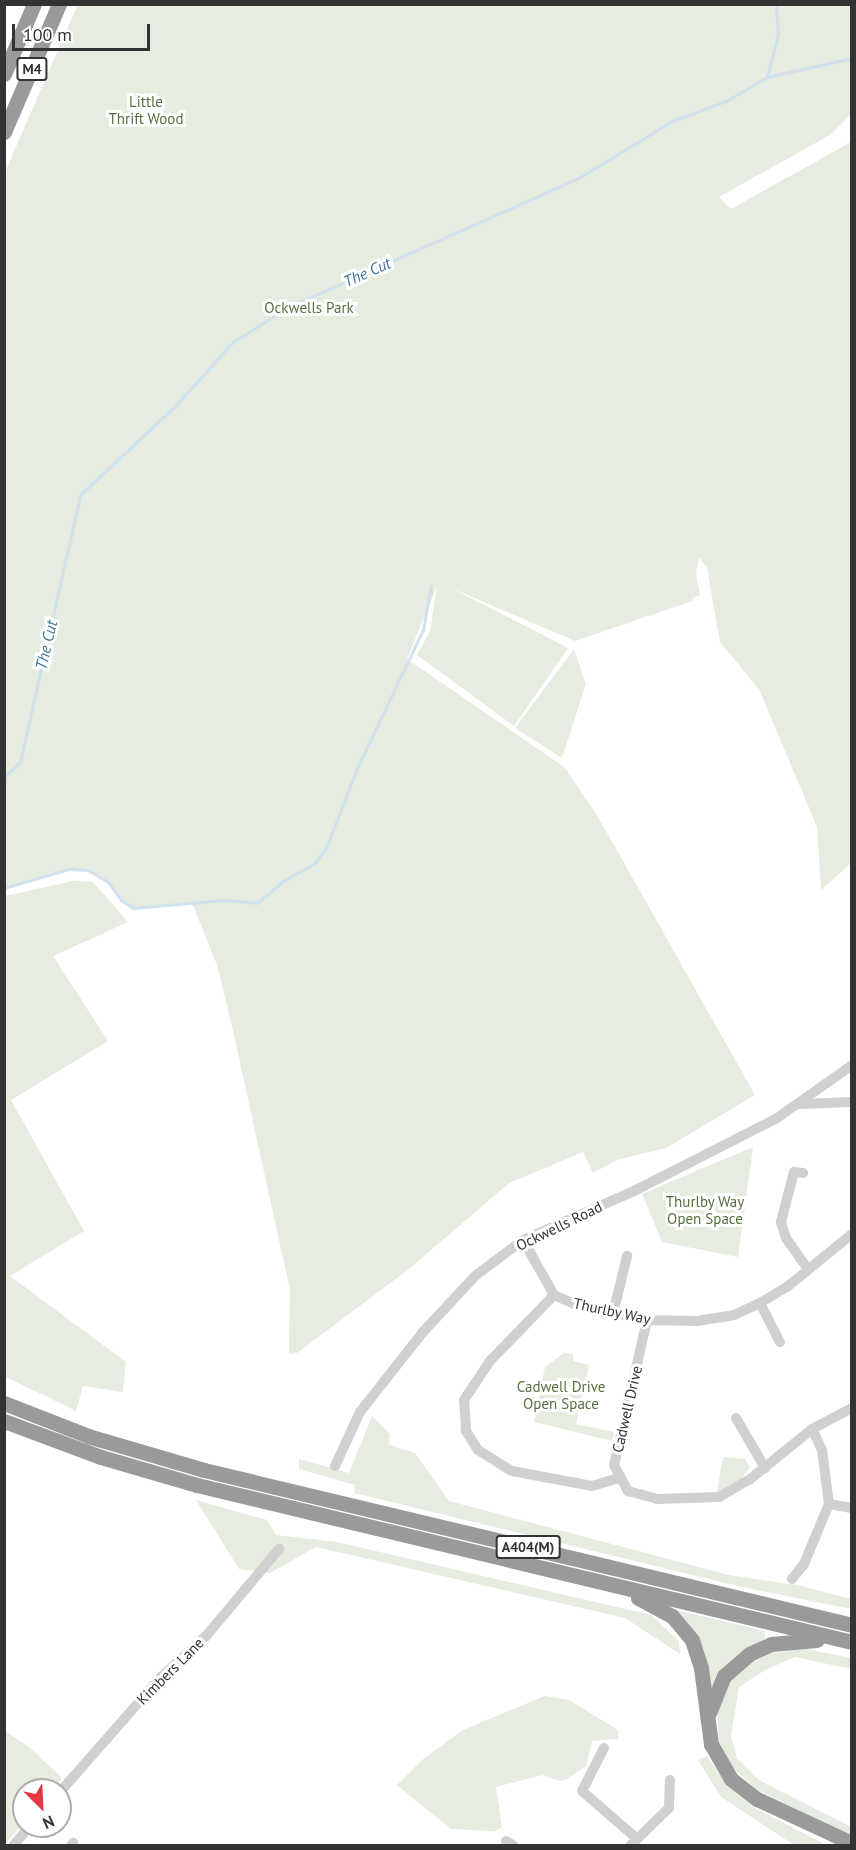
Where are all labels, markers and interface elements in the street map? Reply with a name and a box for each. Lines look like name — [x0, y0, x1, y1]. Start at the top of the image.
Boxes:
scale bar — [15, 12, 153, 50]
text: 100 m — [23, 23, 72, 46]
road number: M4 — [15, 58, 48, 80]
park label: Little Thrift Wood — [108, 92, 184, 127]
water label: The Cut — [340, 253, 394, 291]
park label: Ockwells Park — [264, 299, 354, 317]
water label: The Cut — [31, 618, 61, 672]
park label: Thurlby Way Open Space — [665, 1192, 745, 1227]
street label: Ockwells Road — [513, 1197, 605, 1255]
street label: Thurlby Way — [571, 1294, 653, 1328]
street label: Cadwell Drive — [608, 1364, 646, 1454]
park label: Cadwell Drive Open Space — [517, 1377, 605, 1412]
road number: A404(M) — [495, 1536, 561, 1558]
street label: Kimbers Lane — [133, 1634, 207, 1708]
north arrow — [12, 1778, 72, 1838]
text: N — [40, 1811, 57, 1834]

